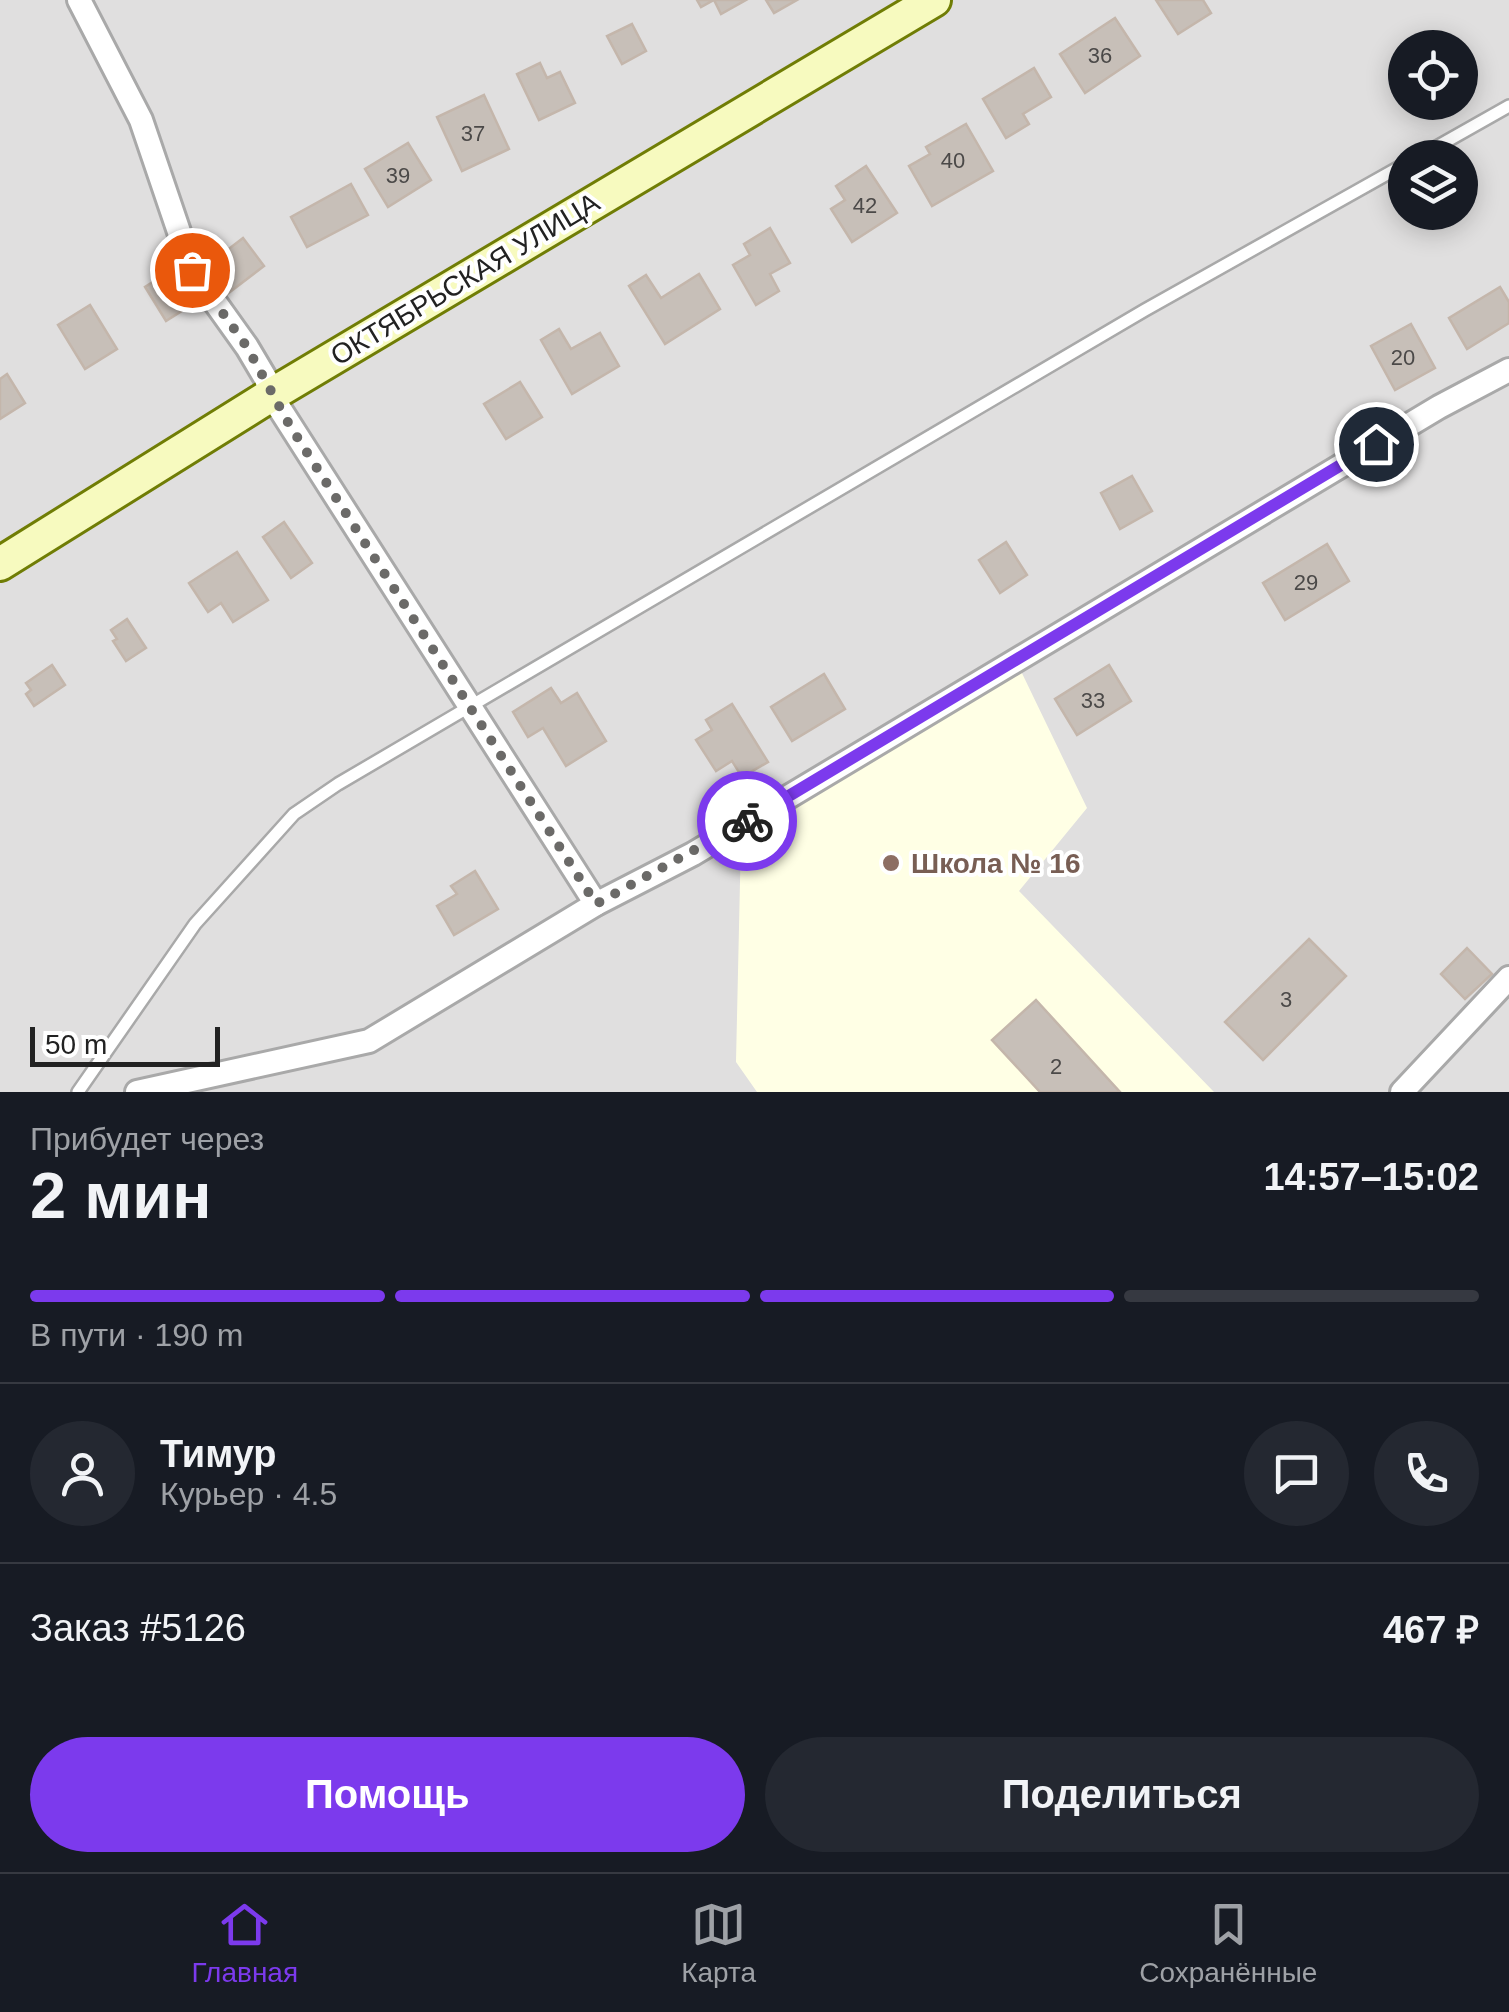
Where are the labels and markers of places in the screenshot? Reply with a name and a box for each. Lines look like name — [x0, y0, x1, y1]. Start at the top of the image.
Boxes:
pin — [150, 228, 235, 313]
pin — [1334, 402, 1419, 487]
place label: Школа № 16 — [911, 848, 1080, 879]
marker: Школа № 16 — [880, 852, 902, 874]

